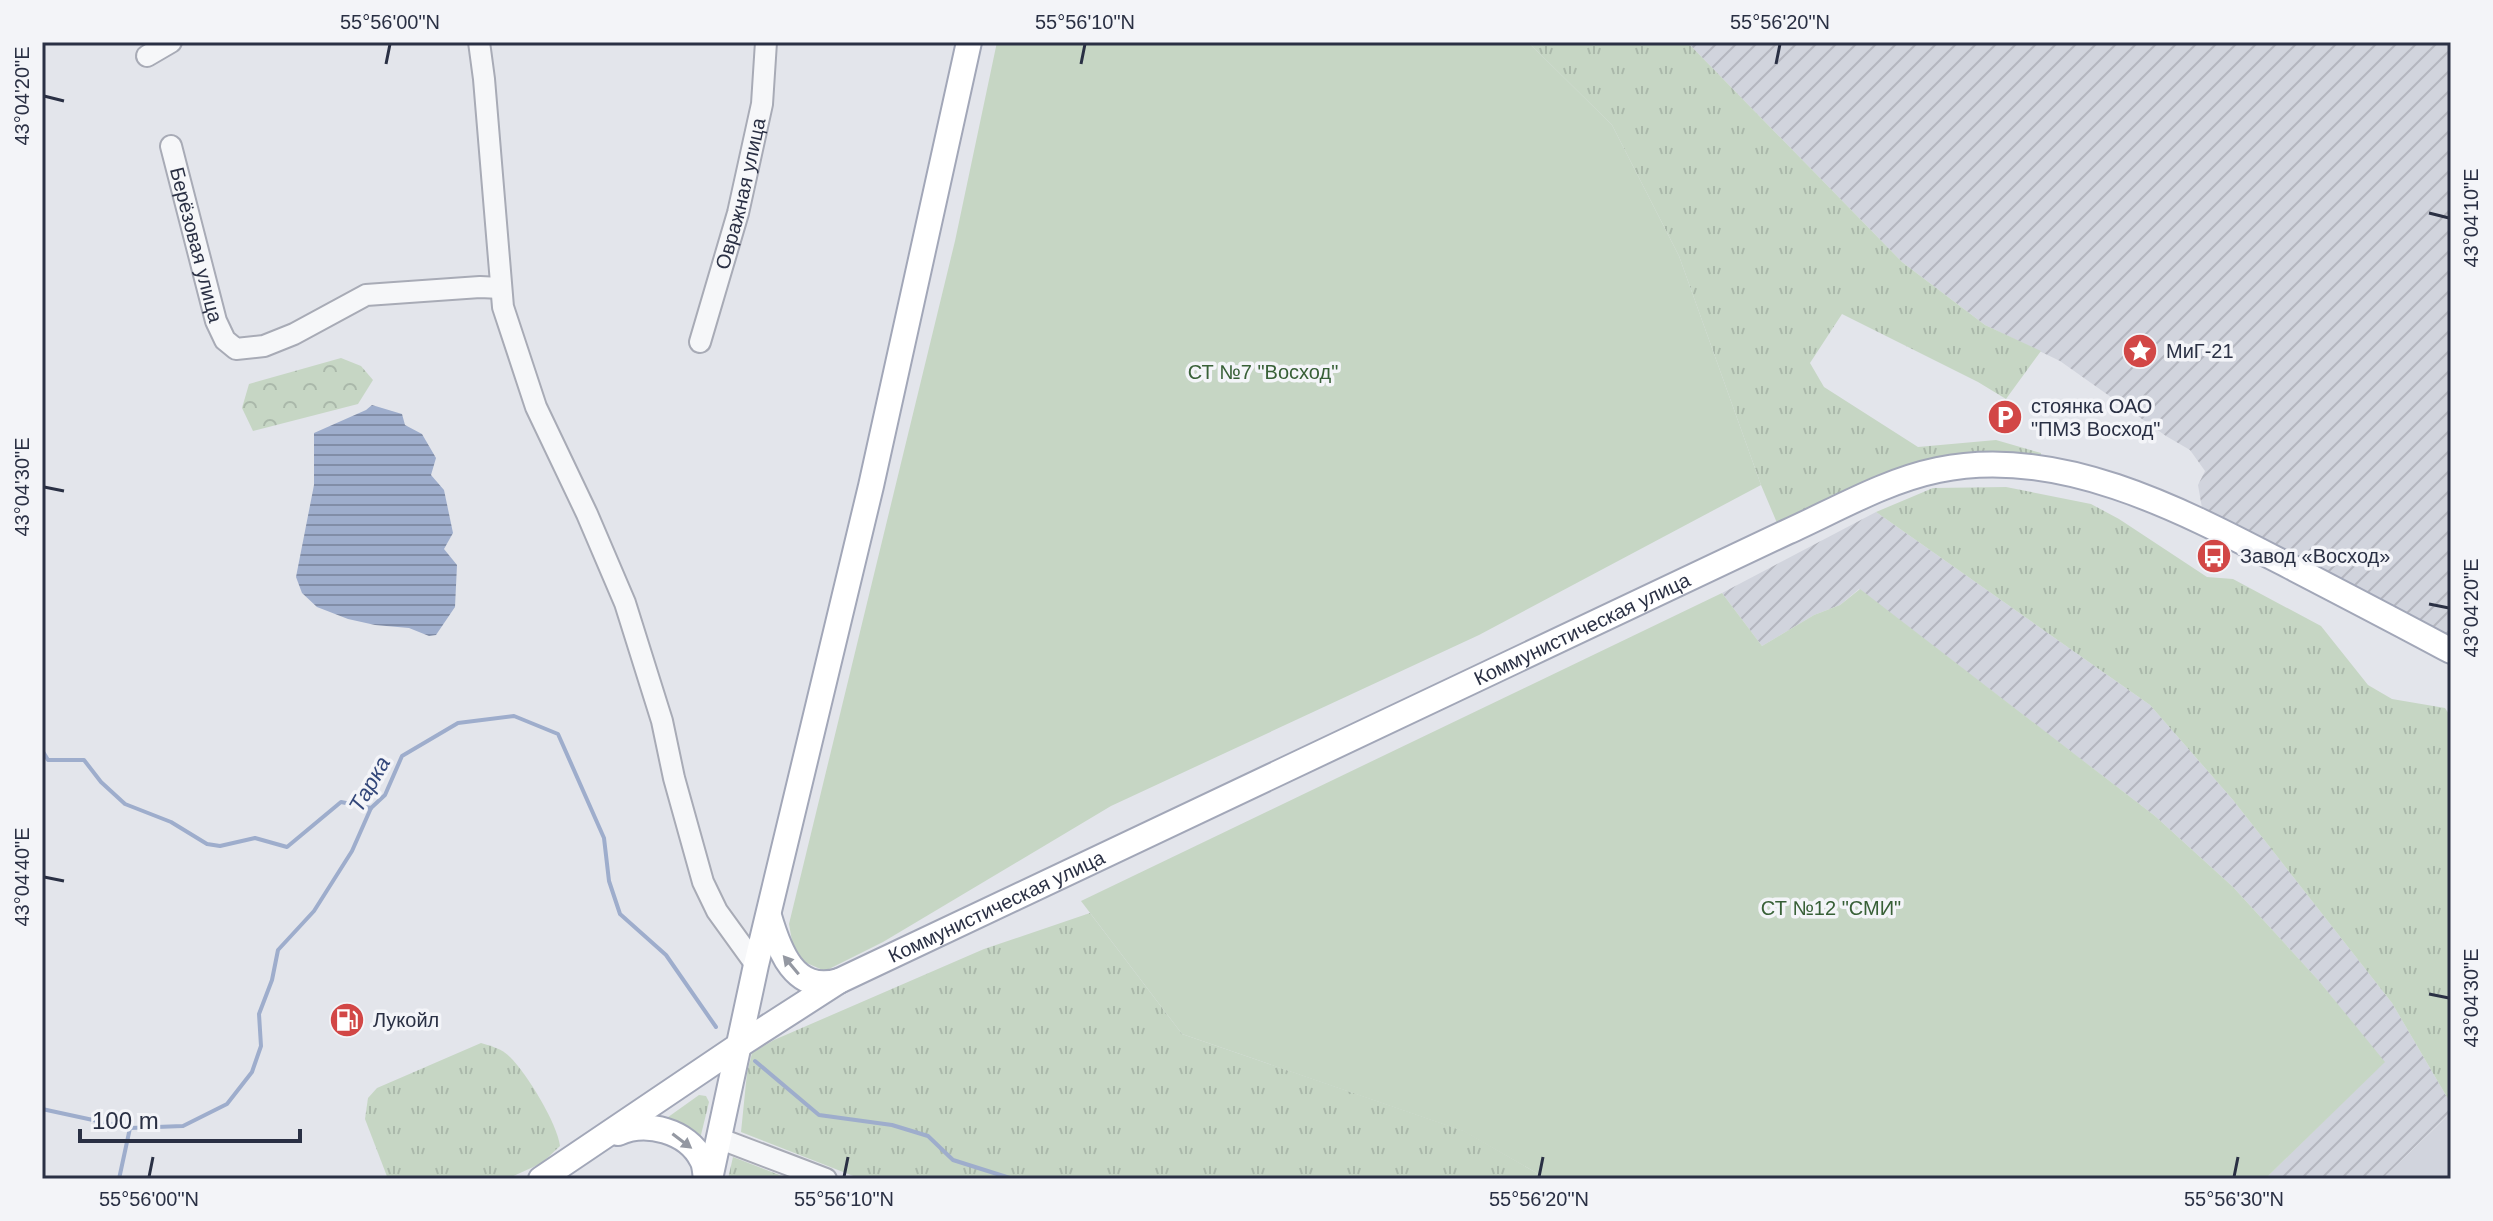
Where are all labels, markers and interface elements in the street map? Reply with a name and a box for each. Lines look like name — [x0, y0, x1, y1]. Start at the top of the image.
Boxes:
text: 55°56'00"N — [340, 11, 440, 33]
text: 55°56'10"N — [1035, 11, 1135, 33]
text: 55°56'20"N — [1730, 11, 1830, 33]
text: 43°04'20"E — [11, 47, 33, 146]
street label: Овражная улица — [711, 115, 770, 272]
street label: Берёзовая улица — [166, 165, 227, 326]
text: 43°04'10"E — [2460, 169, 2482, 268]
place icon: МиГ-21 — [2121, 332, 2159, 370]
place label: МиГ-21 — [2166, 340, 2234, 362]
park label: СТ №7 "Восход" — [1188, 361, 1338, 383]
place label: стоянка ОАО "ПМЗ Восход" — [2031, 395, 2160, 440]
parking icon: стоянка ОАО "ПМЗ Восход" — [1986, 398, 2024, 436]
text: 43°04'30"E — [11, 438, 33, 537]
bus stop icon: Завод «Восход» — [2195, 537, 2233, 575]
place label: Завод «Восход» — [2240, 545, 2390, 567]
text: 43°04'20"E — [2460, 559, 2482, 658]
street label: Коммунистическая улица — [1471, 568, 1694, 690]
water label: Тарка — [344, 752, 395, 817]
text: 43°04'40"E — [11, 828, 33, 927]
street label: Коммунистическая улица — [885, 846, 1109, 967]
park label: СТ №12 "СМИ" — [1761, 897, 1901, 919]
text: 43°04'30"E — [2460, 949, 2482, 1048]
one-way arrow — [784, 955, 800, 975]
fuel station icon: Лукойл — [328, 1001, 366, 1039]
place label: Лукойл — [373, 1009, 439, 1031]
scale bar — [80, 1093, 300, 1143]
text: 100 m — [92, 1107, 159, 1134]
one-way arrow — [671, 1133, 693, 1149]
text: 55°56'00"N — [99, 1188, 199, 1210]
text: 55°56'10"N — [794, 1188, 894, 1210]
text: 55°56'20"N — [1489, 1188, 1589, 1210]
text: 55°56'30"N — [2184, 1188, 2284, 1210]

